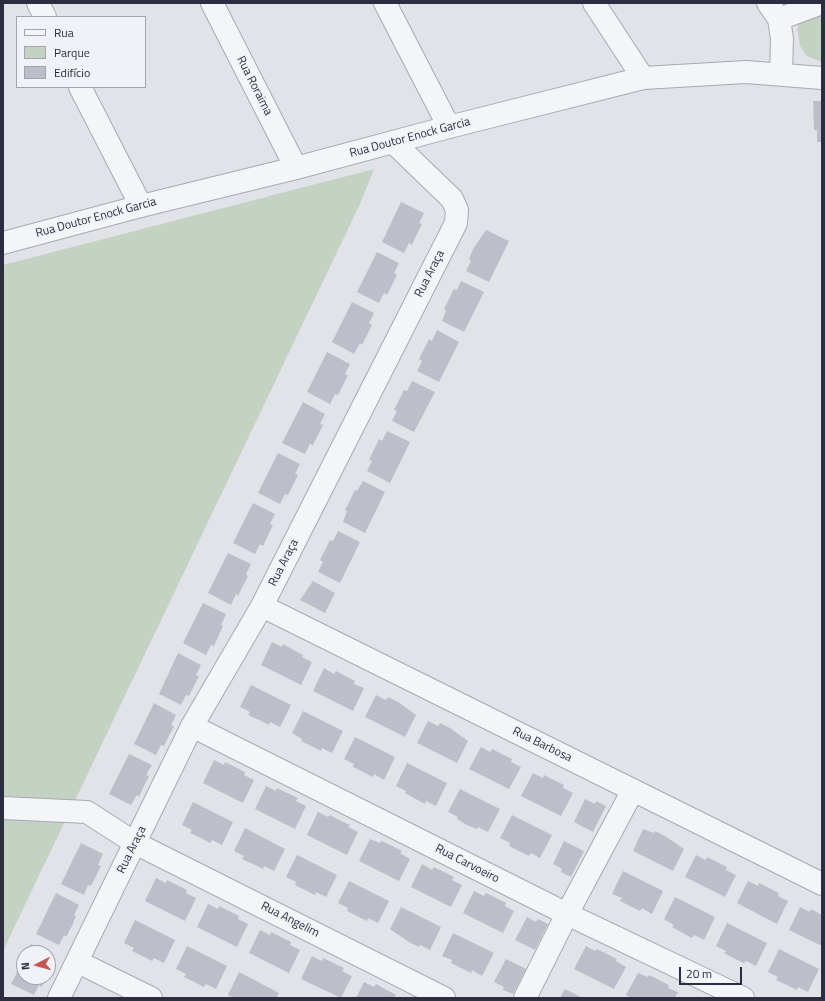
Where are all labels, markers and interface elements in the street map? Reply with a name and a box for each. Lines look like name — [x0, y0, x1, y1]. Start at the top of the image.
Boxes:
legend — [16, 16, 146, 88]
text: Rua — [54, 23, 74, 42]
text: Parque — [54, 43, 90, 62]
street label: Rua Roraima — [233, 54, 275, 118]
text: Edifício — [54, 63, 90, 82]
street label: Rua Doutor Enock Garcia — [348, 115, 472, 161]
street label: Rua Doutor Enock Garcia — [34, 195, 158, 241]
street label: Rua Araça — [412, 248, 448, 300]
street label: Rua Araça — [266, 537, 302, 589]
street label: Rua Barbosa — [510, 724, 574, 766]
street label: Rua Araça — [114, 824, 150, 876]
street label: Rua Carvoeiro — [432, 842, 502, 886]
street label: Rua Angelim — [258, 899, 322, 941]
north arrow — [16, 945, 56, 985]
scale bar — [681, 959, 744, 985]
text: N — [17, 962, 33, 971]
text: 20 m — [686, 964, 712, 983]

